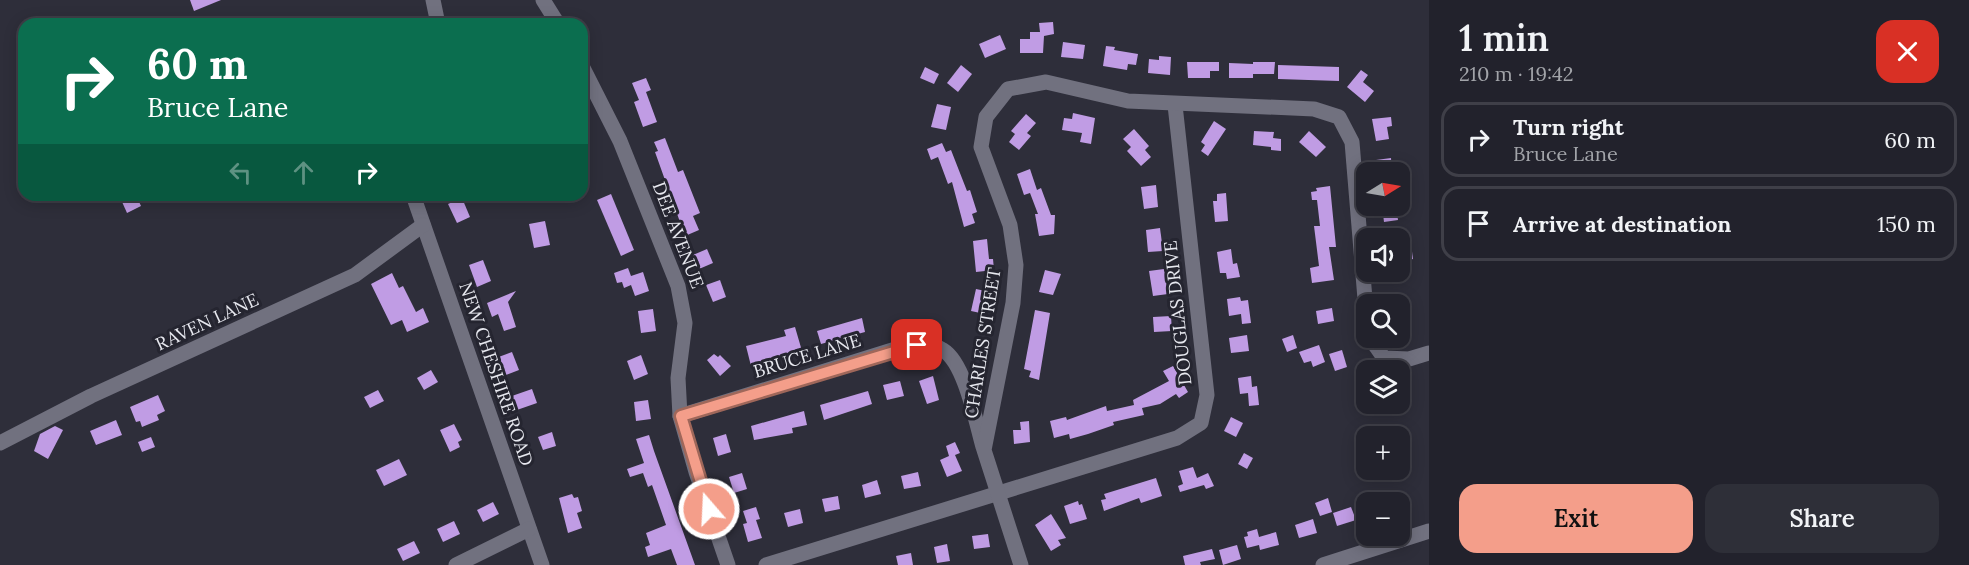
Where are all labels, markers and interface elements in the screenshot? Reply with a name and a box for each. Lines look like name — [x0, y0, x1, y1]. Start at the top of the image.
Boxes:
text: 1 min — [1459, 15, 1549, 61]
button: close — [1876, 20, 1939, 83]
text: 60 m — [147, 37, 248, 91]
icon: right — [48, 42, 126, 120]
text: 210 m · 19:42 — [1459, 61, 1574, 86]
text: Bruce Lane — [147, 90, 289, 124]
text: Turn right — [1513, 113, 1624, 141]
icon: right — [1462, 123, 1495, 156]
text: 60 m — [1884, 126, 1936, 154]
text: Bruce Lane — [1513, 141, 1618, 166]
icon: left — [224, 156, 257, 189]
icon: ahead — [287, 156, 320, 189]
icon: right — [350, 156, 383, 189]
north arrow — [1356, 162, 1410, 216]
map controls — [1356, 162, 1410, 546]
street label: DEE AVENUE — [648, 178, 709, 291]
icon: arrive — [1462, 207, 1495, 240]
text: Arrive at destination — [1513, 210, 1731, 238]
text: 150 m — [1877, 210, 1936, 238]
button: sound — [1356, 228, 1410, 282]
street label: DOUGLAS DRIVE — [1158, 240, 1197, 386]
street label: CHARLES STREET — [959, 265, 1006, 420]
street label: NEW CHESHIRE ROAD — [454, 279, 539, 469]
street label: RAVEN LANE — [152, 288, 262, 355]
button: search — [1356, 294, 1410, 348]
pin — [891, 319, 942, 370]
street label: BRUCE LANE — [750, 328, 863, 383]
icon: arrive — [900, 328, 933, 361]
button: layers — [1356, 360, 1410, 414]
button: + — [1356, 426, 1410, 480]
position arrow — [677, 477, 741, 541]
button: Exit — [1459, 484, 1693, 553]
button: Share — [1705, 484, 1939, 553]
button: − — [1356, 492, 1410, 546]

